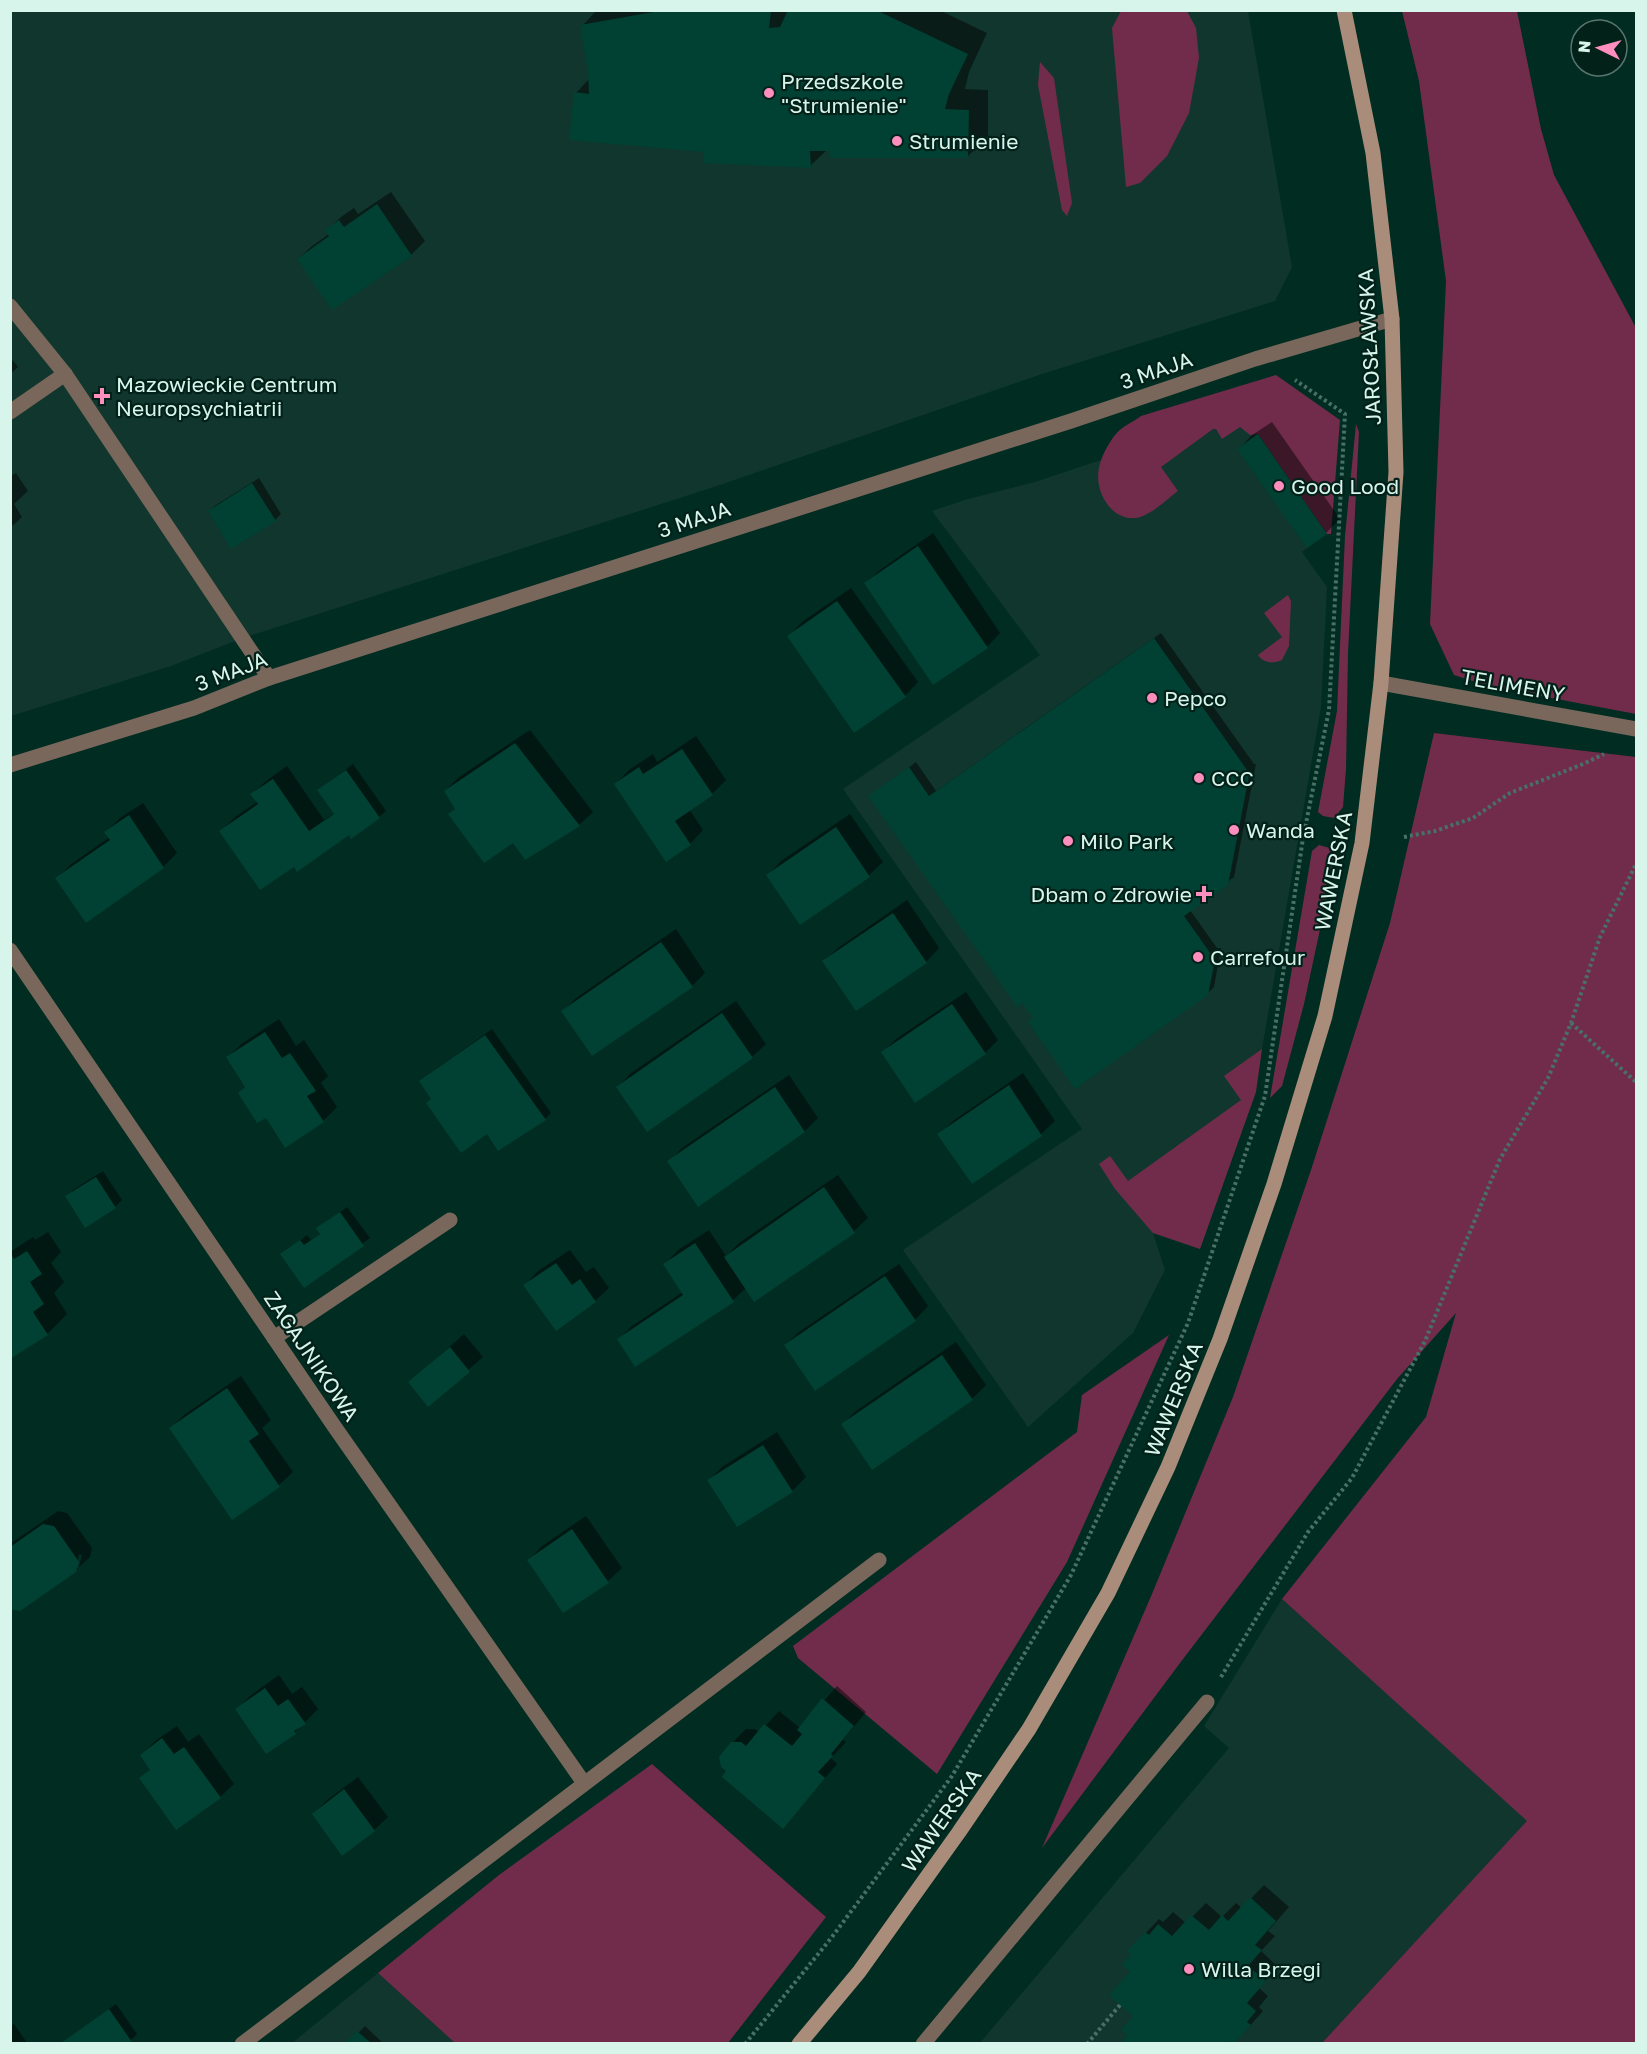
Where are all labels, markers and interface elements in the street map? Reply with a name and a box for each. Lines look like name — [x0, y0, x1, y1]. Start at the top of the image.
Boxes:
north arrow — [1569, 18, 1629, 78]
text: N — [1574, 40, 1595, 54]
place label: Przedszkole "Strumienie" — [781, 68, 907, 118]
marker: Przedszkole "Strumienie" — [762, 86, 776, 100]
place label: Strumienie — [909, 128, 1018, 154]
marker: Strumienie — [890, 134, 904, 148]
street label: JAROSŁAWSKA — [1352, 268, 1386, 426]
street label: 3 MAJA — [1116, 346, 1196, 394]
place label: Mazowieckie Centrum Neuropsychiatrii — [116, 371, 337, 421]
marker: Mazowieckie Centrum Neuropsychiatrii — [93, 387, 111, 405]
place label: Good Lood — [1291, 473, 1399, 499]
marker: Good Lood — [1272, 479, 1286, 493]
street label: 3 MAJA — [654, 495, 734, 543]
street label: 3 MAJA — [191, 645, 271, 697]
street label: TELIMENY — [1459, 663, 1567, 707]
place label: Pepco — [1164, 685, 1227, 711]
marker: Pepco — [1145, 691, 1159, 705]
place label: CCC — [1211, 765, 1254, 791]
marker: CCC — [1192, 771, 1206, 785]
street label: WAWERSKA — [1309, 809, 1357, 933]
place label: Wanda — [1246, 817, 1315, 843]
marker: Wanda — [1227, 823, 1241, 837]
place label: Milo Park — [1080, 828, 1174, 854]
marker: Milo Park — [1061, 834, 1075, 848]
place label: Dbam o Zdrowie — [1031, 881, 1192, 907]
marker: Dbam o Zdrowie — [1197, 887, 1211, 901]
place label: Carrefour — [1210, 944, 1305, 970]
marker: Carrefour — [1191, 950, 1205, 964]
street label: ZAGAJNIKOWA — [259, 1286, 365, 1426]
street label: WAWERSKA — [1138, 1338, 1208, 1460]
street label: WAWERSKA — [896, 1763, 986, 1877]
place label: Willa Brzegi — [1201, 1956, 1321, 1982]
marker: Willa Brzegi — [1182, 1962, 1196, 1976]

